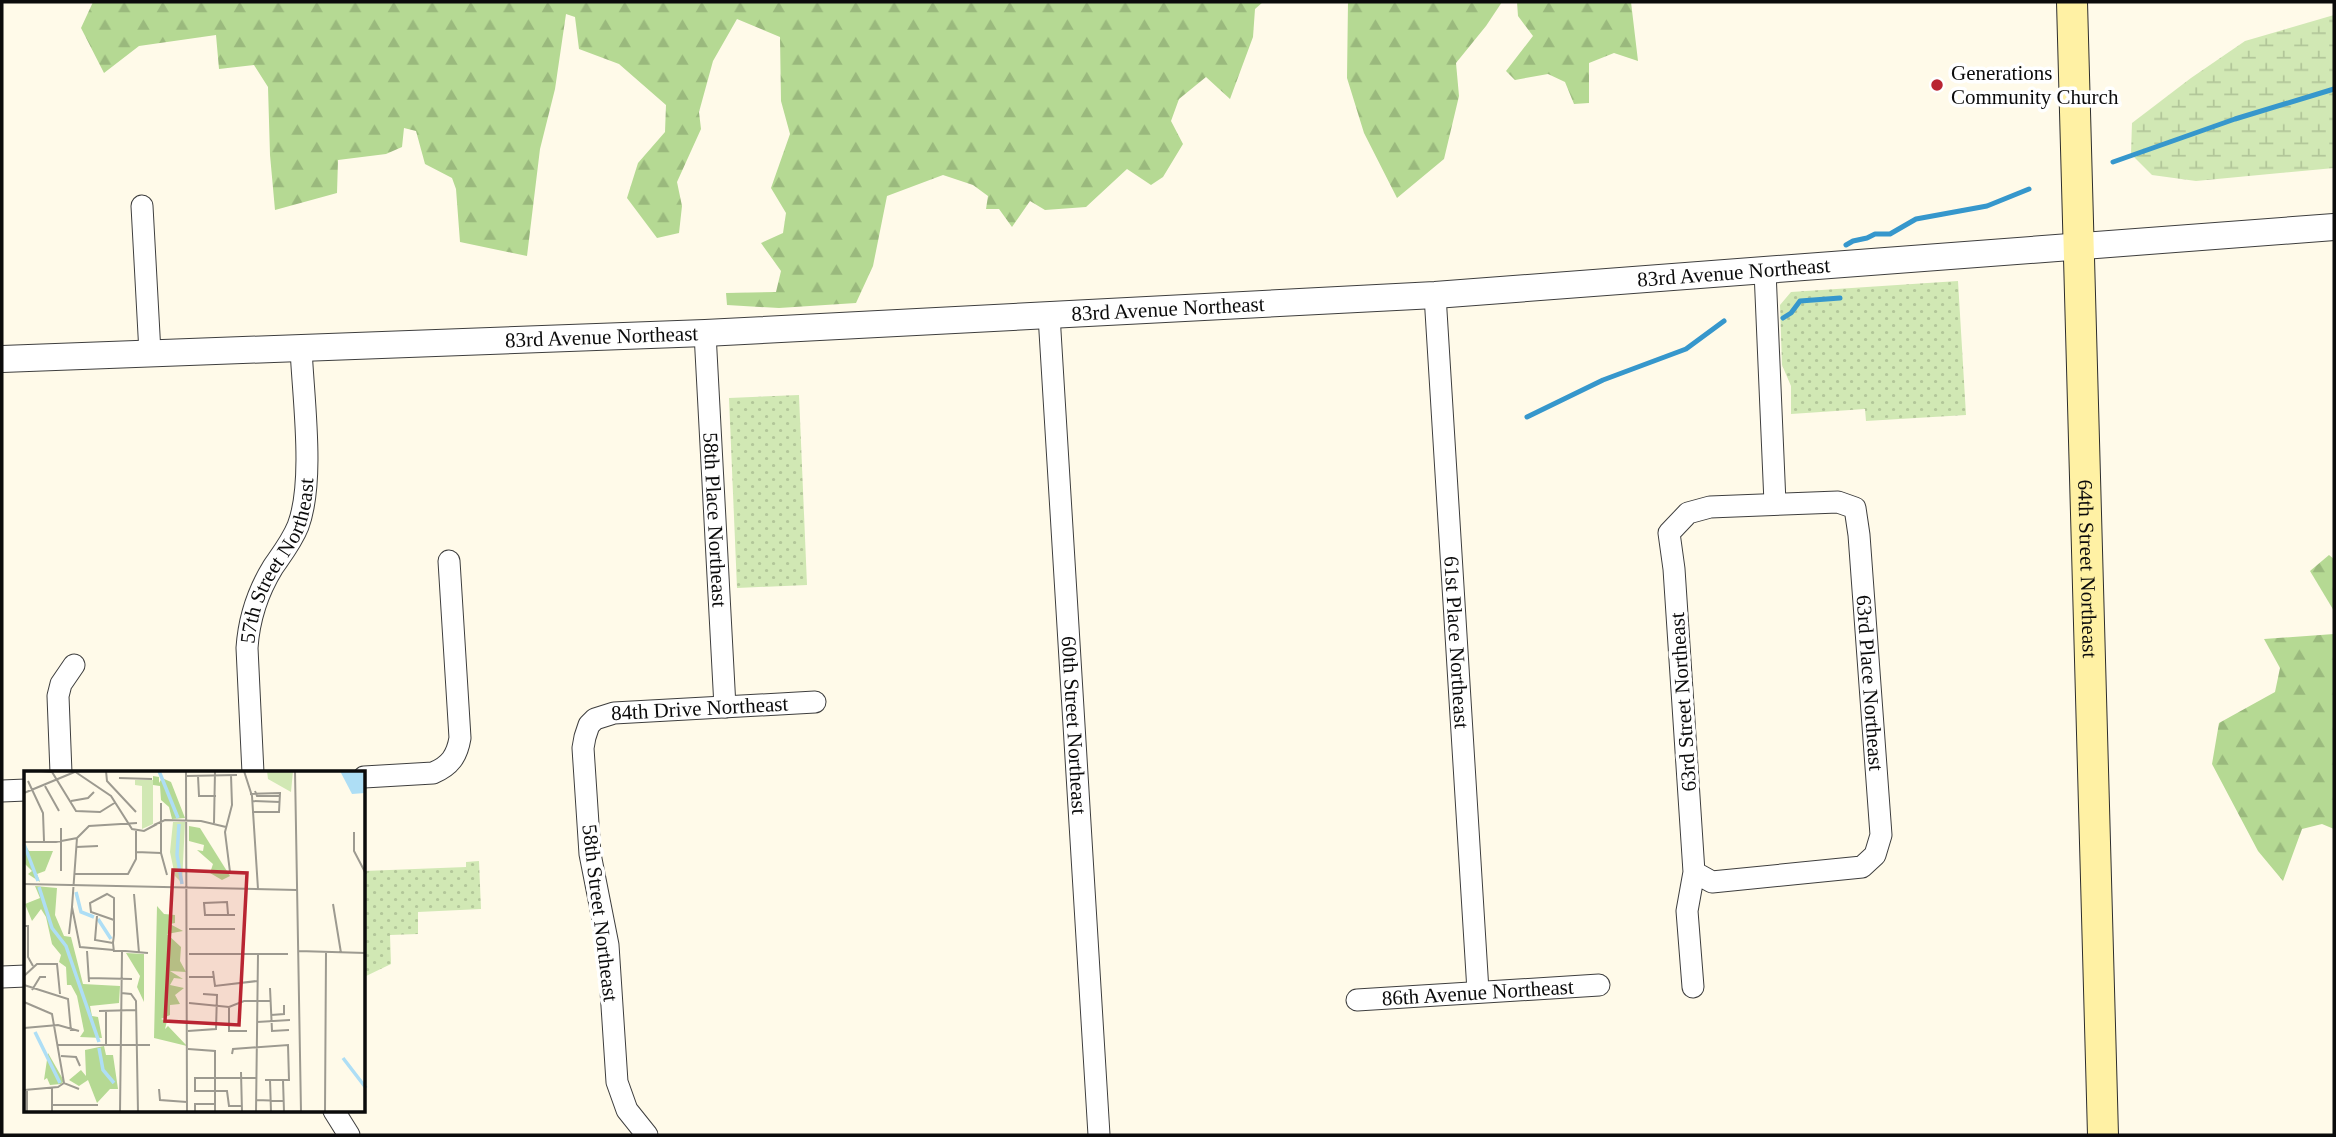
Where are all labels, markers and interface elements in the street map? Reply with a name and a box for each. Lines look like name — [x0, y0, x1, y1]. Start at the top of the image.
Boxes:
place label: Generations Community Church — [1951, 61, 2119, 109]
marker: Generations Community Church — [1929, 77, 1945, 93]
street label: 83rd Avenue Northeast — [1636, 253, 1831, 292]
street label: 83rd Avenue Northeast — [1071, 292, 1265, 326]
street label: 83rd Avenue Northeast — [505, 321, 699, 352]
street label: 58th Place Northeast — [698, 432, 732, 608]
street label: 57th Street Northeast — [235, 477, 318, 645]
street label: 64th Street Northeast — [2073, 479, 2102, 659]
street label: 61st Place Northeast — [1439, 555, 1474, 729]
street label: 63rd Place Northeast — [1851, 594, 1888, 772]
street label: 63rd Street Northeast — [1665, 611, 1701, 792]
street label: 60th Street Northeast — [1057, 635, 1091, 815]
street label: 84th Drive Northeast — [610, 691, 789, 725]
inset map — [24, 771, 366, 1112]
street label: 58th Street Northeast — [577, 823, 623, 1003]
street label: 86th Avenue Northeast — [1381, 975, 1575, 1010]

